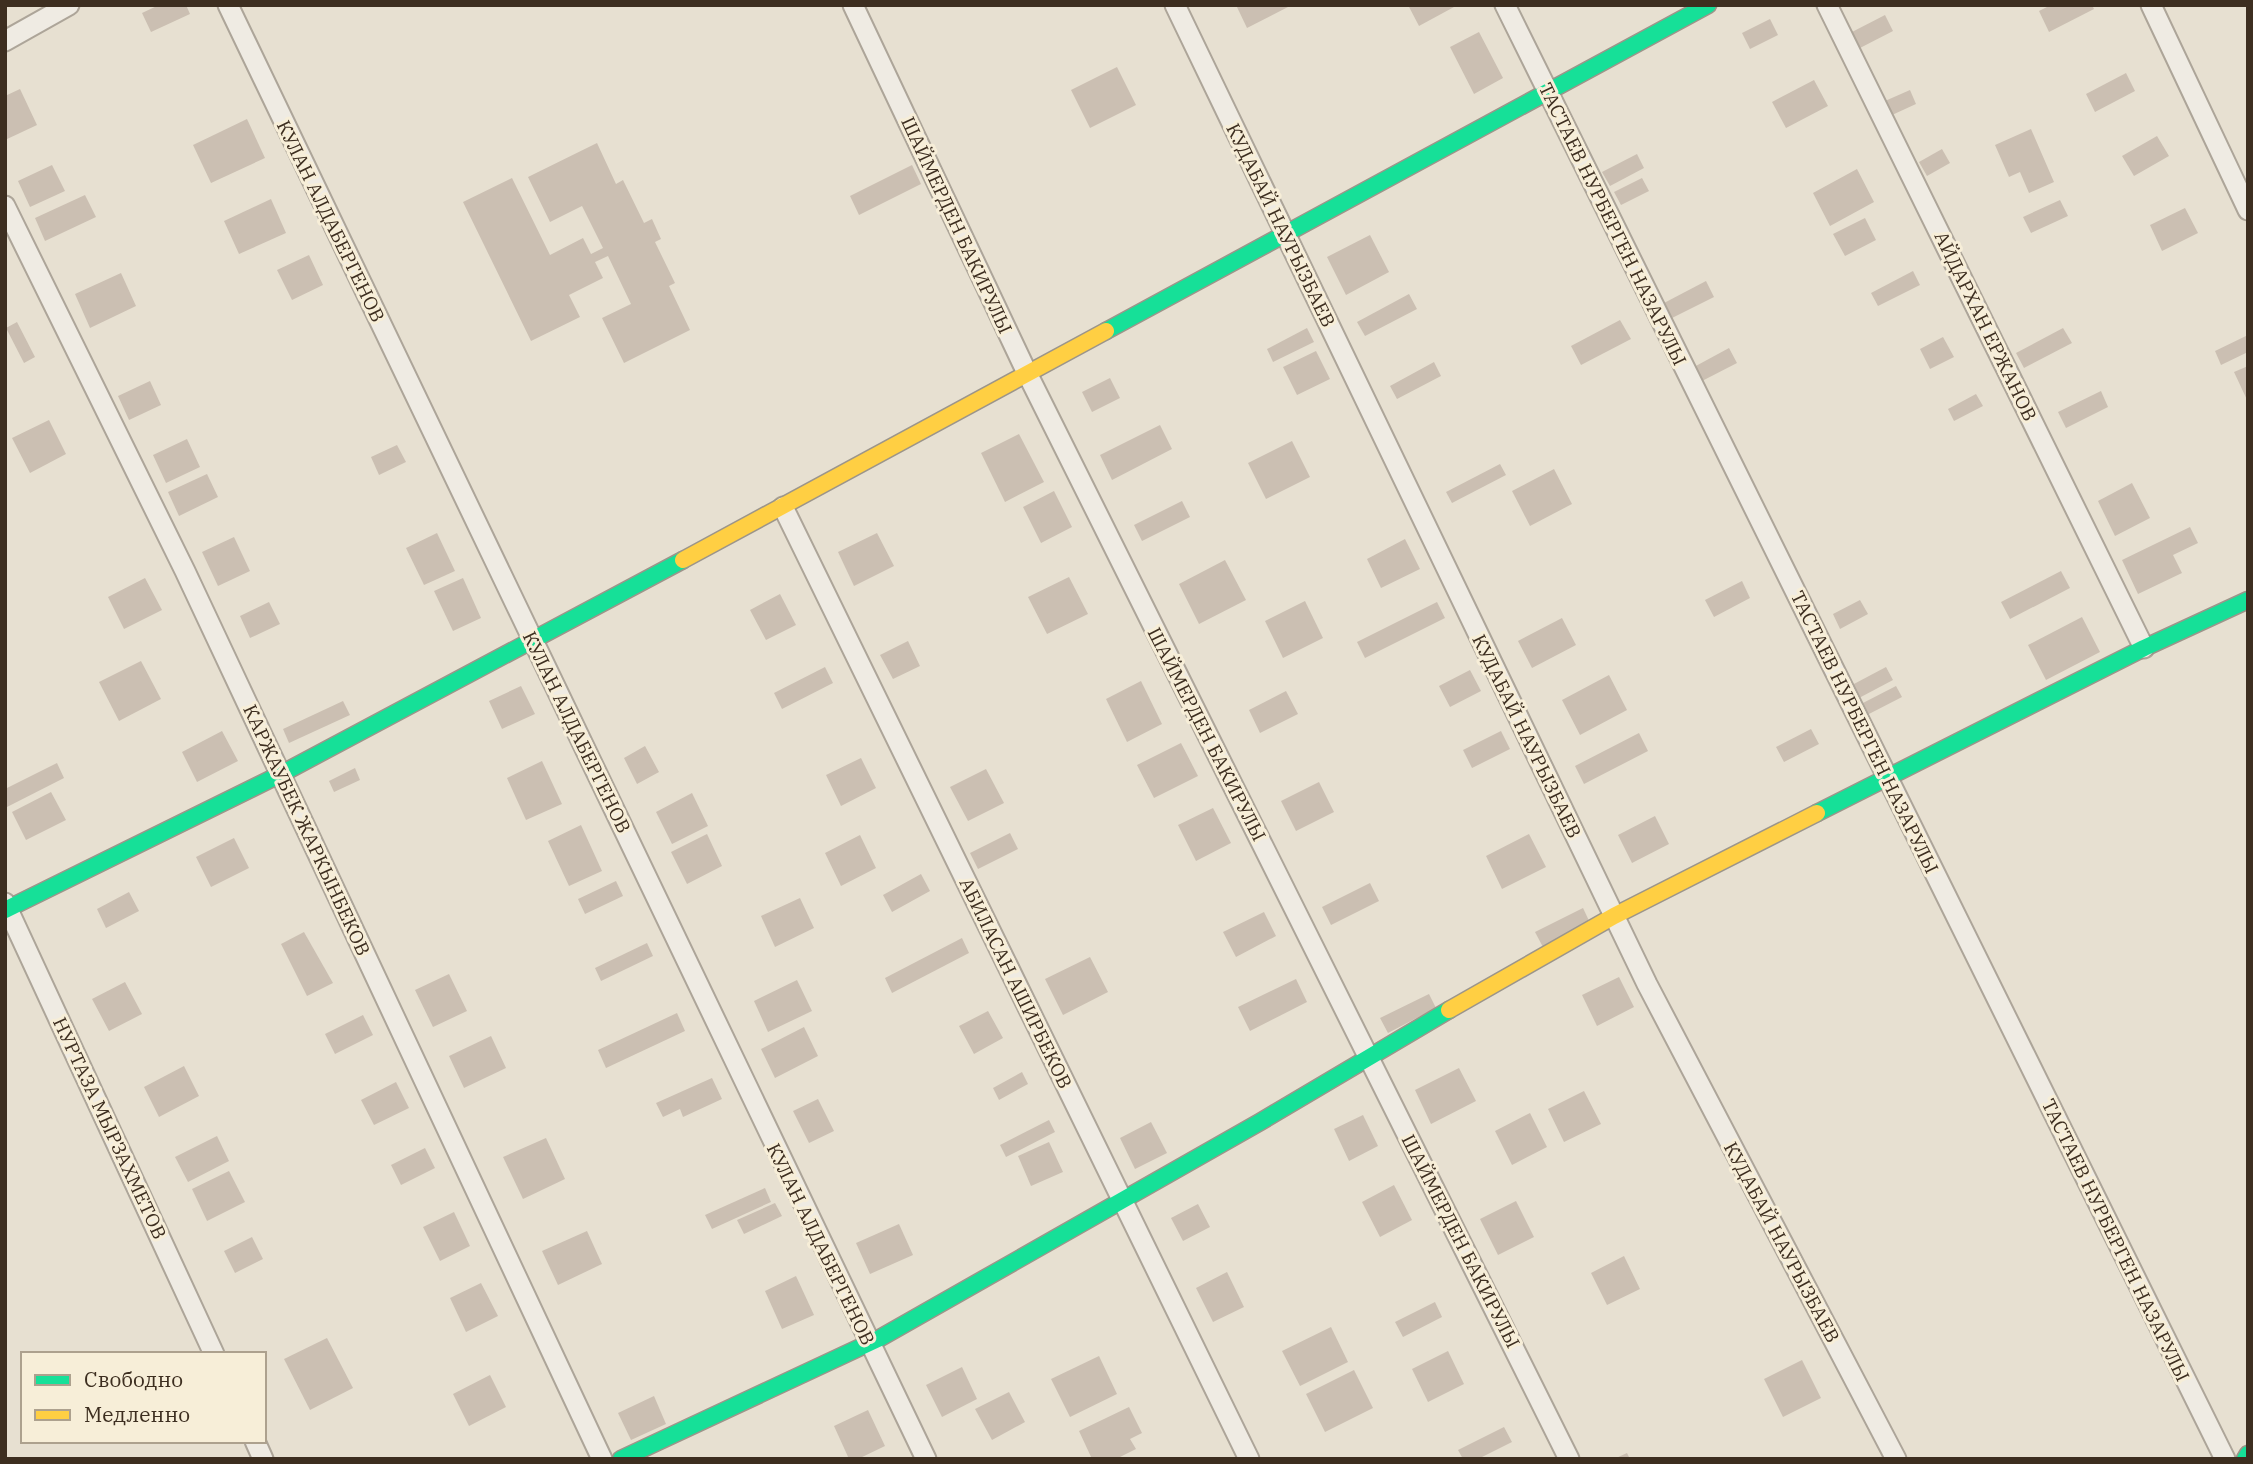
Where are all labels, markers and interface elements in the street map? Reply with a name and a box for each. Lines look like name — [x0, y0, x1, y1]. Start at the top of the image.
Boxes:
street label: ТАСТАЕВ НУРБЕРГЕН НАЗАРУЛЫ — [1534, 79, 1692, 369]
street label: ШАЙМЕРДЕН БАКИРУЛЫ — [896, 113, 1018, 337]
street label: КУЛАН АЛДАБЕРГЕНОВ — [272, 116, 390, 326]
street label: КУДАБАЙ НАУРЫЗБАЕВ — [1221, 119, 1341, 331]
street label: АЙДАРХАН ЕРЖАНОВ — [1930, 227, 2042, 425]
street label: ТАСТАЕВ НУРБЕРГЕН НАЗАРУЛЫ — [1786, 587, 1944, 877]
street label: ШАЙМЕРДЕН БАКИРУЛЫ — [1143, 623, 1271, 845]
street label: КУЛАН АЛДАБЕРГЕНОВ — [518, 627, 636, 837]
street label: КУДАБАЙ НАУРЫЗБАЕВ — [1467, 630, 1587, 842]
street label: КАРЖАУБЕК ЖАРКЫНБЕКОВ — [238, 701, 376, 959]
street label: АБИЛАСАН АШИРБЕКОВ — [954, 874, 1078, 1092]
street label: НУРТАЗА МЫРЗАХМЕТОВ — [48, 1013, 172, 1243]
street label: ТАСТАЕВ НУРБЕРГЕН НАЗАРУЛЫ — [2037, 1095, 2195, 1385]
street label: ШАЙМЕРДЕН БАКИРУЛЫ — [1397, 1130, 1525, 1352]
street label: КУДАБАЙ НАУРЫЗБАЕВ — [1719, 1138, 1845, 1346]
street label: КУЛАН АЛДАБЕРГЕНОВ — [762, 1139, 880, 1349]
legend — [21, 1352, 266, 1443]
text: Свободно — [84, 1365, 183, 1393]
text: Медленно — [84, 1400, 190, 1428]

